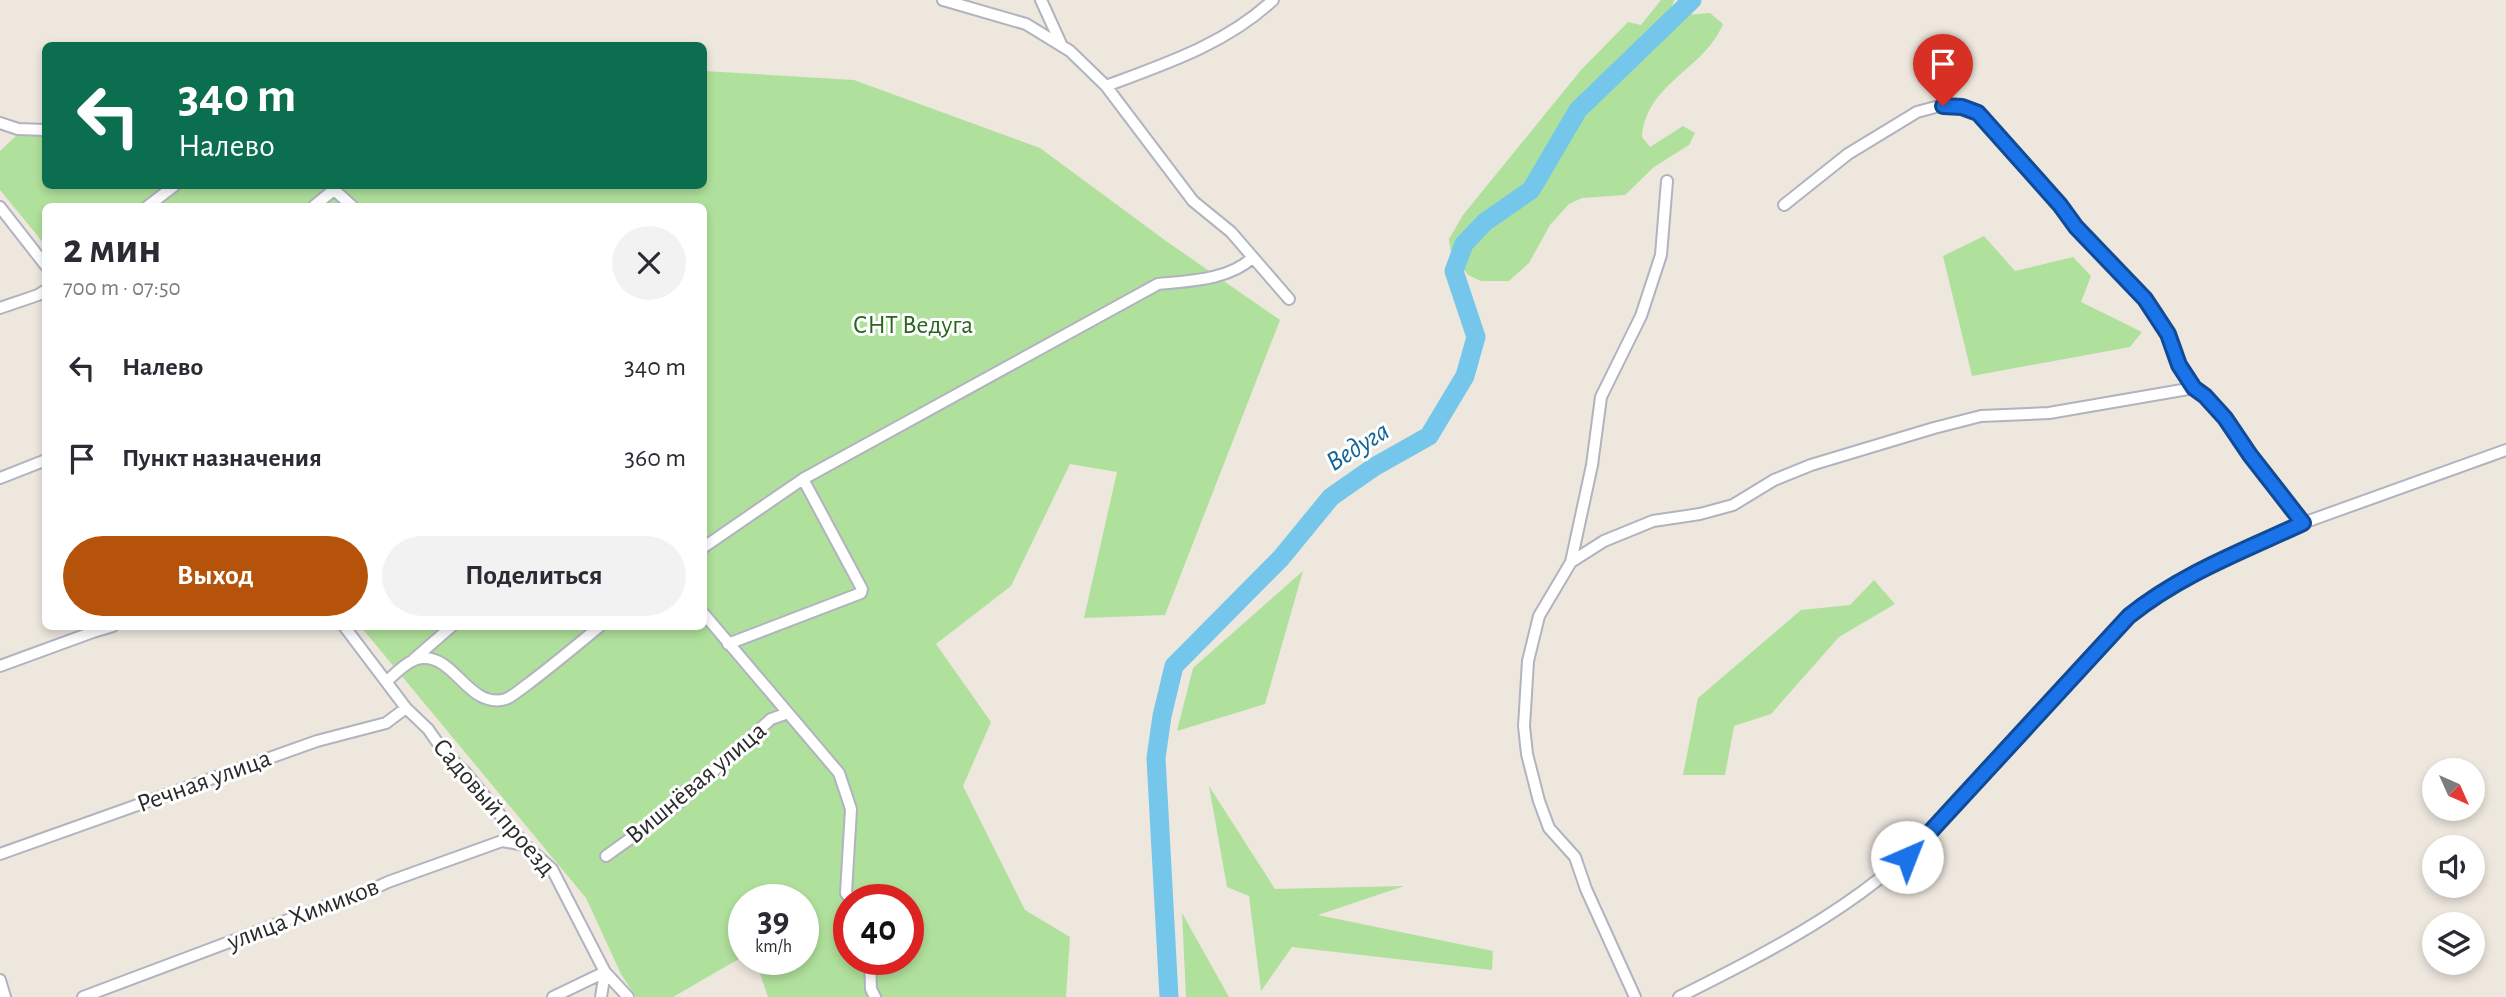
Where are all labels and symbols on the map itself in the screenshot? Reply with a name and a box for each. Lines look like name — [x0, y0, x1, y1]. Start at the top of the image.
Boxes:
pin — [1913, 34, 1973, 106]
park label: СНТ Ведуга — [853, 312, 973, 338]
water label: Ведуга — [1322, 417, 1394, 477]
street label: Вишнёвая улица — [621, 717, 771, 849]
street label: Садовый проезд — [428, 733, 560, 881]
street label: Речная улица — [134, 745, 275, 817]
north arrow — [2422, 758, 2485, 821]
position arrow — [1870, 820, 1944, 894]
street label: улица Химиков — [223, 873, 382, 955]
speed limit sign: 40 — [833, 884, 924, 975]

